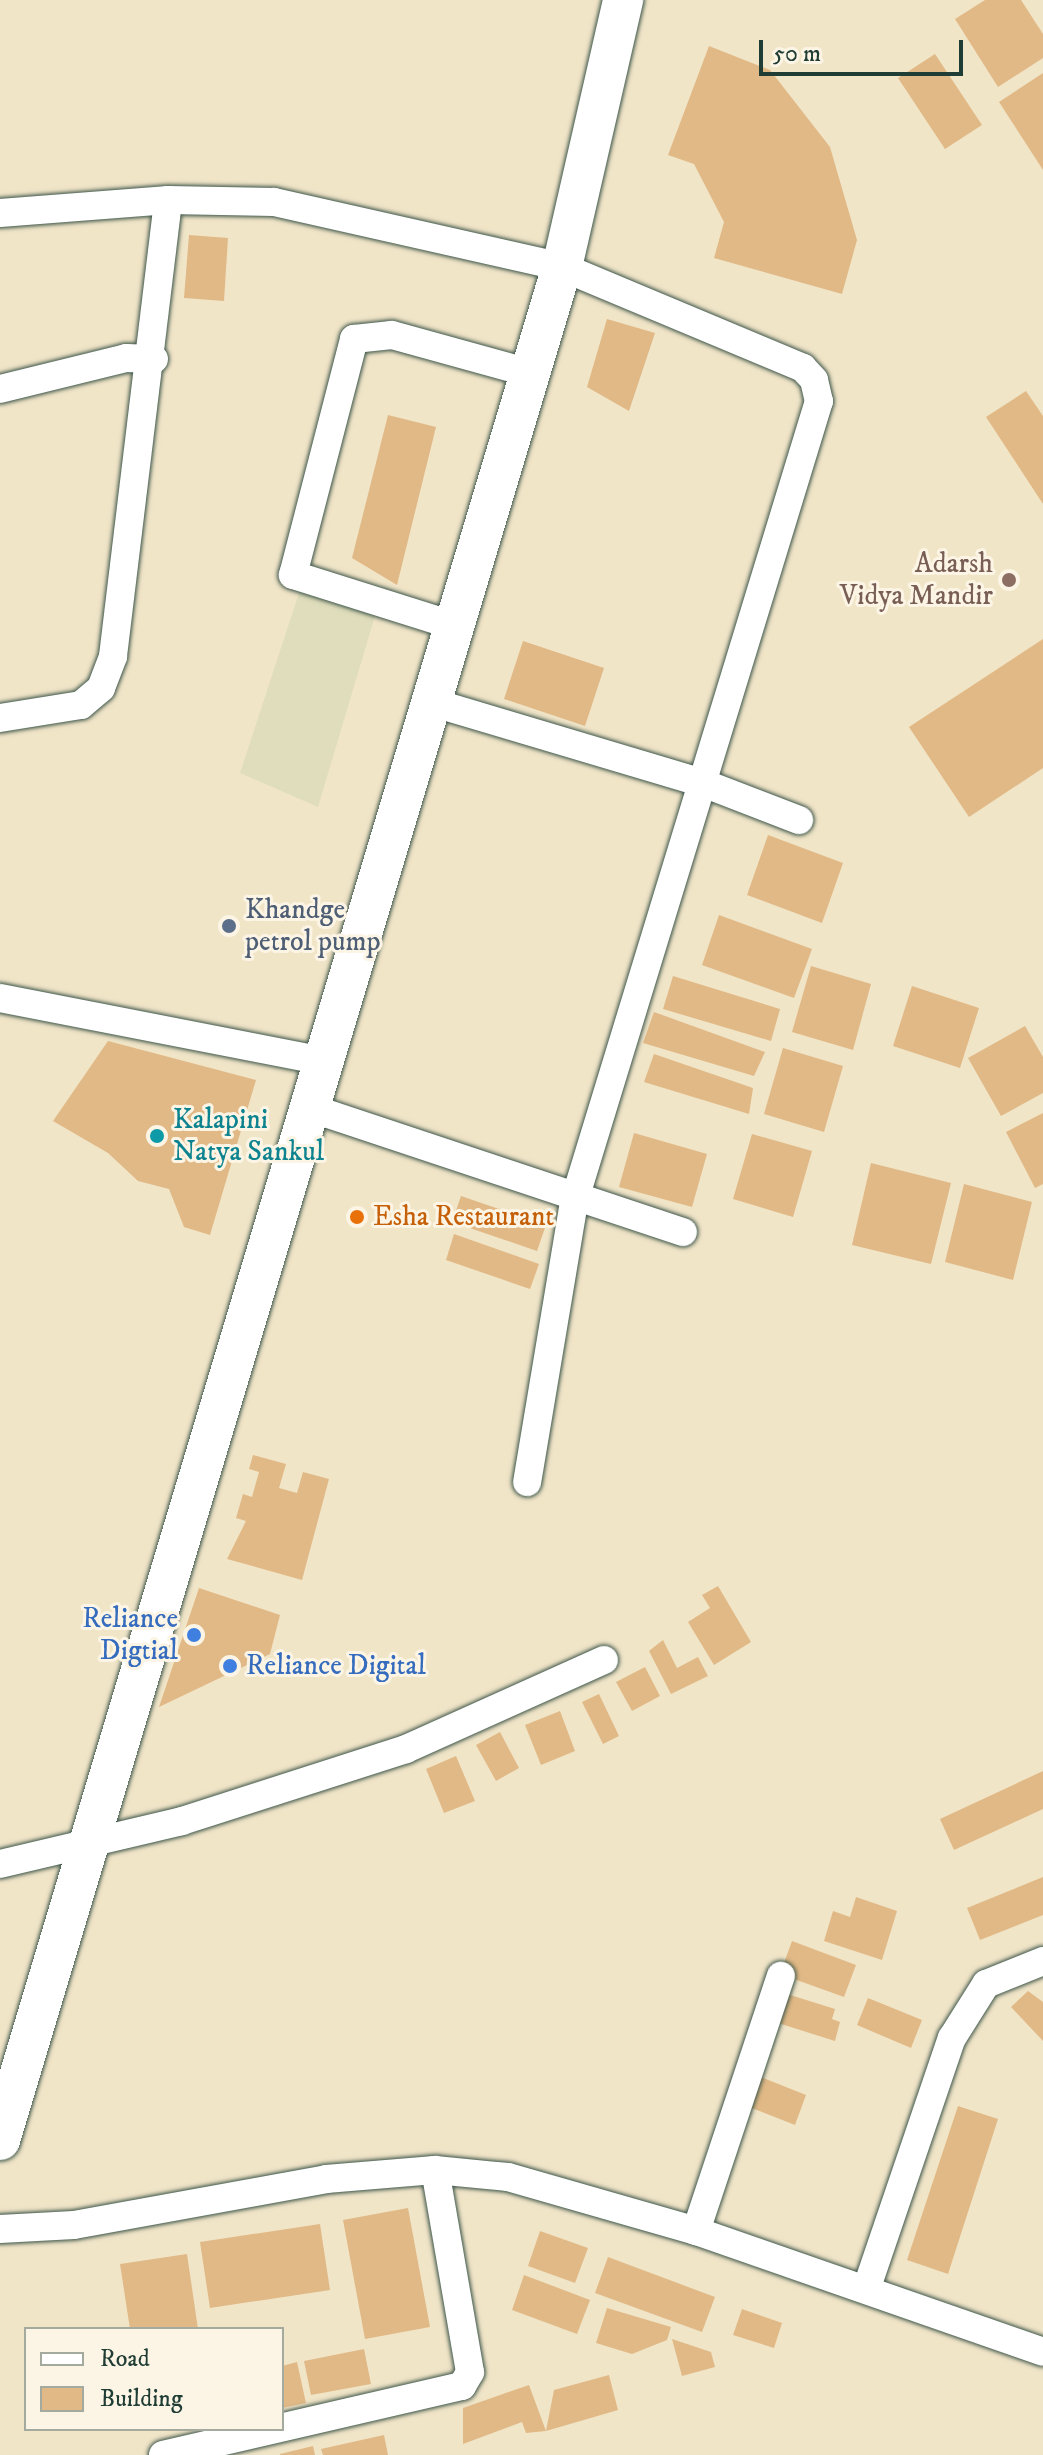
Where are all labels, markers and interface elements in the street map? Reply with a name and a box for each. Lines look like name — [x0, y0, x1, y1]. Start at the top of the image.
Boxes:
scale bar — [763, 24, 967, 74]
text: 50 m — [773, 39, 821, 69]
place label: Adarsh Vidya Mandir — [840, 547, 993, 613]
marker: Adarsh Vidya Mandir — [1000, 571, 1018, 589]
place label: Khandge petrol pump — [245, 893, 381, 959]
marker: Khandge petrol pump — [220, 917, 238, 935]
place label: Kalapini Natya Sankul — [173, 1103, 324, 1169]
marker: Kalapini Natya Sankul — [148, 1127, 166, 1145]
place label: Esha Restaurant — [373, 1200, 554, 1234]
marker: Esha Restaurant — [348, 1208, 366, 1226]
place label: Reliance Digtial — [82, 1602, 178, 1668]
marker: Reliance Digtial — [185, 1626, 203, 1644]
place label: Reliance Digital — [246, 1649, 426, 1683]
marker: Reliance Digital — [221, 1657, 239, 1675]
legend — [24, 2327, 284, 2431]
text: Road — [100, 2344, 150, 2374]
text: Building — [100, 2384, 183, 2414]

